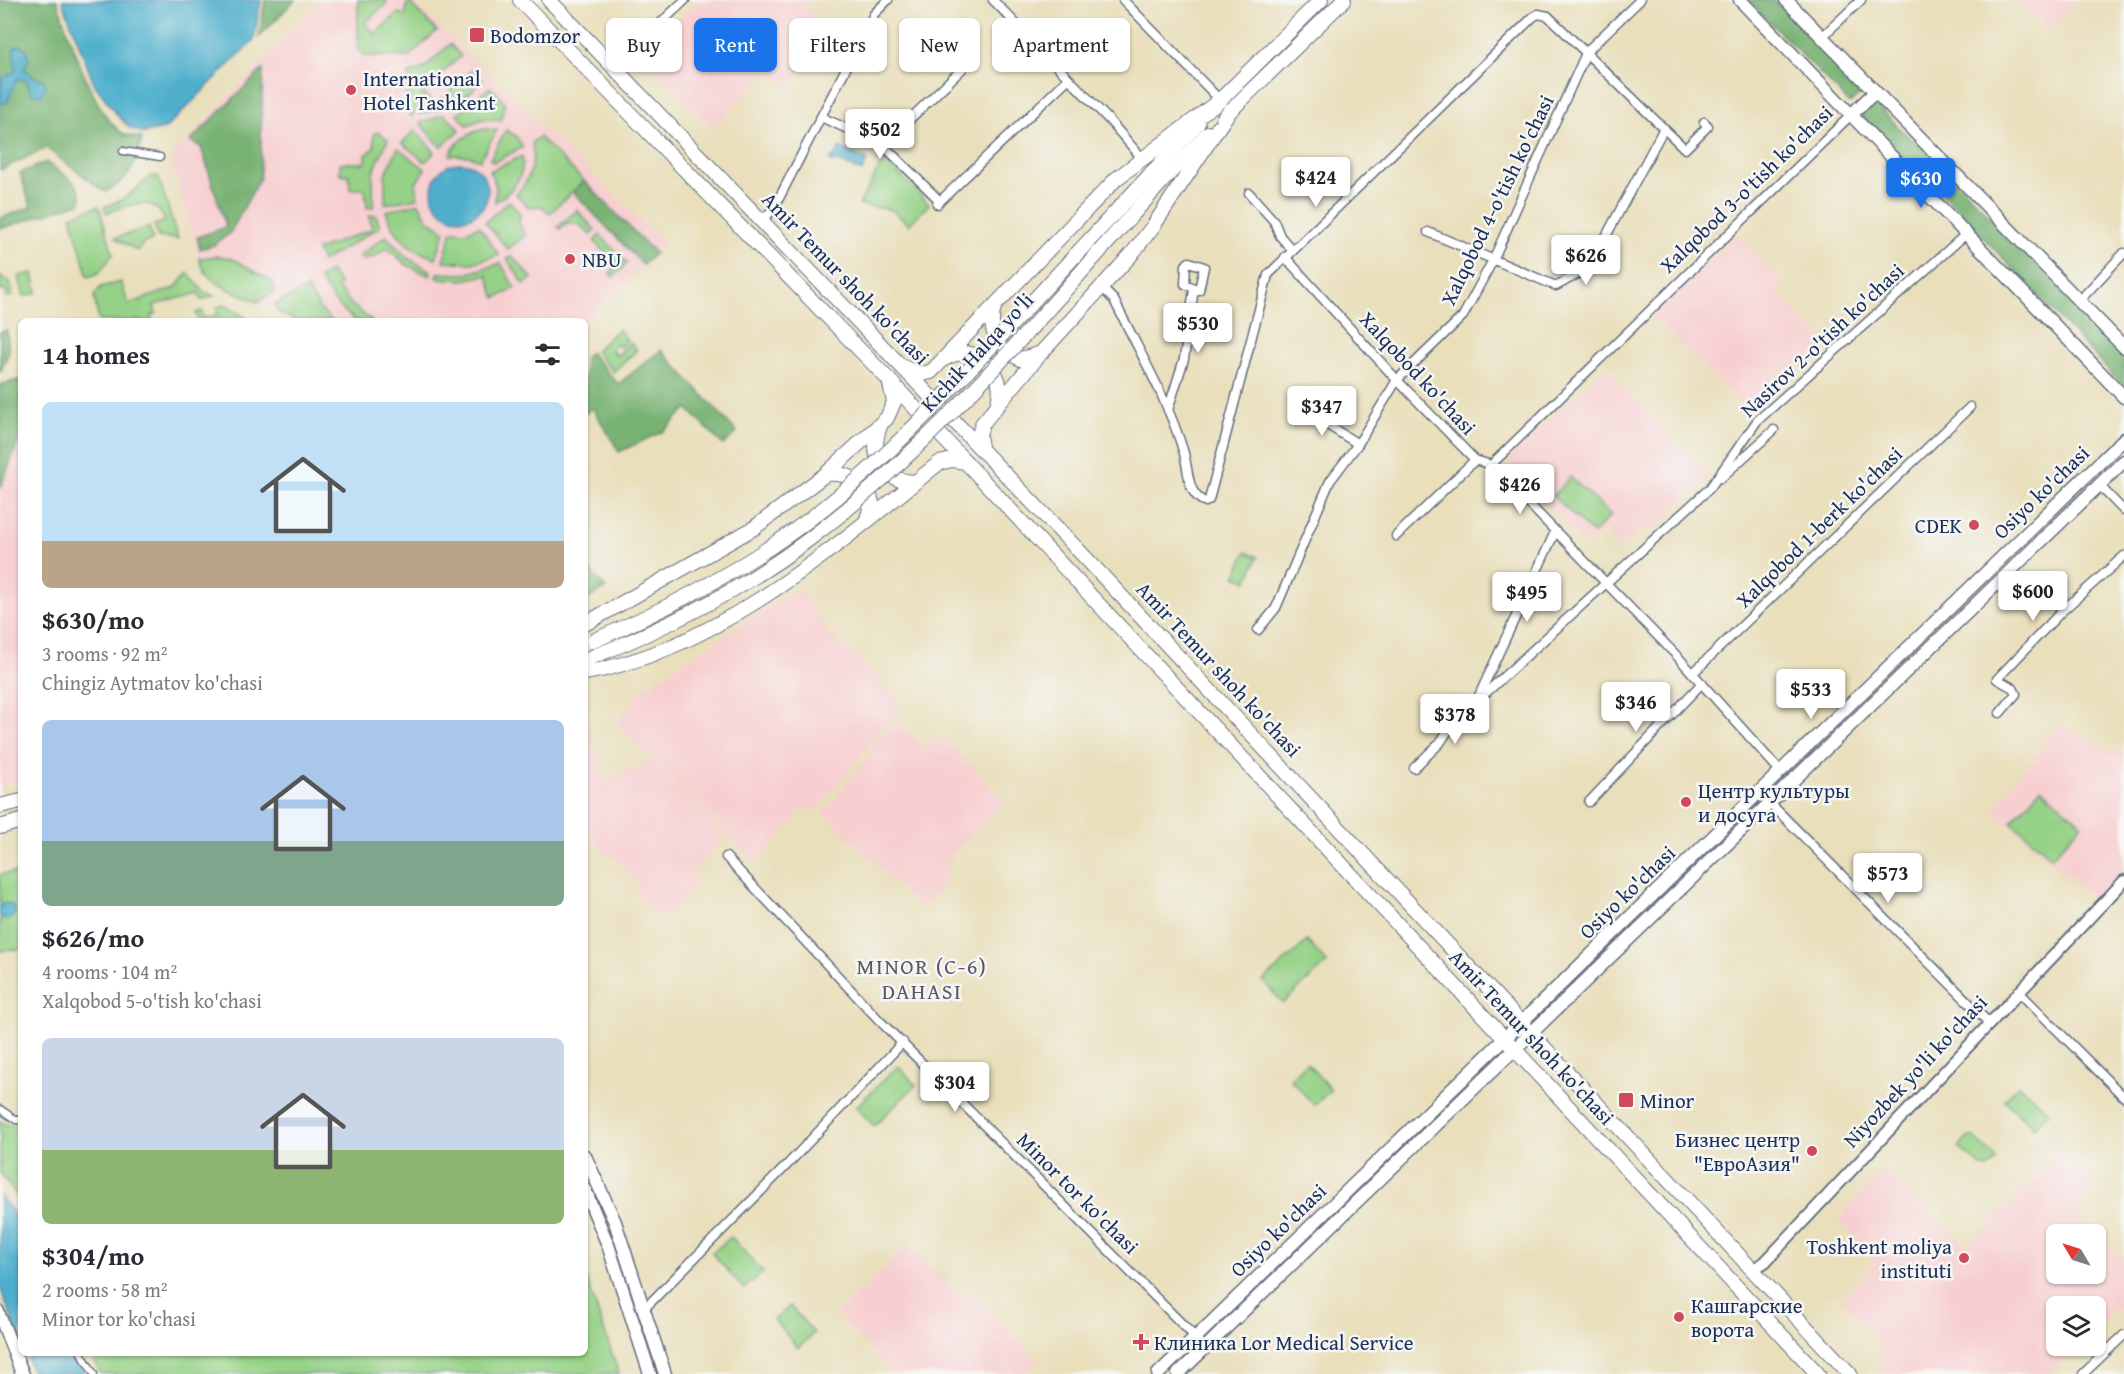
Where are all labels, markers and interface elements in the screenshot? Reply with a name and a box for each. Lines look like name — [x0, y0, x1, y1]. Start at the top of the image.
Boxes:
chip: Buy — [606, 18, 682, 72]
chip: Rent — [694, 18, 777, 72]
chip: Filters — [789, 18, 887, 72]
chip: New — [899, 18, 980, 72]
chip: Apartment — [992, 18, 1130, 72]
place label: Bodomzor — [490, 20, 581, 51]
marker: Bodomzor — [468, 26, 486, 44]
place label: International Hotel Tashkent — [363, 63, 496, 118]
marker: International Hotel Tashkent — [344, 83, 358, 97]
street label: Xalqobod 4-o'tish ko'chasi — [1432, 89, 1562, 311]
street label: Xalqobod 3-o'tish ko'chasi — [1652, 98, 1840, 280]
pin: $502 — [844, 109, 916, 160]
text: $502 — [859, 114, 901, 143]
pin: $424 — [1280, 157, 1352, 208]
pin: $630 — [1885, 158, 1957, 209]
text: $424 — [1295, 162, 1337, 191]
text: $630 — [1900, 163, 1942, 192]
street label: Amir Temur shoh ko'chasi — [755, 184, 937, 372]
pin: $626 — [1550, 235, 1622, 286]
text: $626 — [1565, 240, 1607, 269]
place label: NBU — [582, 244, 622, 275]
marker: NBU — [563, 252, 577, 266]
street label: Nasirov 2-o'tish ko'chasi — [1733, 255, 1911, 424]
street label: Kichik Halqa yo'li — [913, 285, 1041, 419]
pin: $530 — [1162, 303, 1234, 354]
street label: Xalqobod ko'chasi — [1352, 304, 1484, 442]
text: $530 — [1177, 308, 1219, 337]
text: 14 homes — [42, 335, 150, 374]
icon: filters — [531, 338, 564, 371]
pin: $347 — [1286, 386, 1358, 437]
text: $347 — [1301, 391, 1343, 420]
street label: Osiyo ko'chasi — [1986, 438, 2096, 546]
street label: Xalqobod 1-berk ko'chasi — [1729, 439, 1909, 615]
icon: home — [249, 441, 357, 549]
pin: $426 — [1484, 464, 1556, 515]
text: $426 — [1499, 469, 1541, 498]
place label: CDEK — [1915, 510, 1963, 541]
marker: CDEK — [1967, 518, 1981, 532]
pin: $600 — [1997, 571, 2069, 622]
pin: $495 — [1491, 572, 1563, 623]
street label: Amir Temur shoh ko'chasi — [1129, 574, 1309, 764]
text: $600 — [2012, 576, 2054, 605]
text: $495 — [1506, 577, 1548, 606]
text: $630/mo — [42, 600, 144, 639]
text: 3 rooms · 92 m² — [42, 639, 168, 668]
text: Chingiz Aytmatov ko'chasi — [42, 668, 263, 697]
pin: $533 — [1775, 669, 1847, 720]
text: $533 — [1790, 674, 1832, 703]
pin: $346 — [1600, 682, 1672, 733]
text: $346 — [1615, 687, 1657, 716]
pin: $378 — [1419, 694, 1491, 745]
text: $378 — [1434, 699, 1476, 728]
icon: home — [249, 759, 357, 867]
place label: Центр культуры и досуга — [1698, 775, 1850, 830]
marker: Центр культуры и досуга — [1679, 795, 1693, 809]
street label: Osiyo ko'chasi — [1572, 838, 1682, 946]
pin: $573 — [1852, 853, 1924, 904]
text: $573 — [1867, 858, 1909, 887]
text: $626/mo — [42, 918, 144, 957]
street label: Amir Temur shoh ko'chasi — [1442, 942, 1622, 1132]
district label: MINOR (C-6) DAHASI — [857, 950, 987, 1007]
text: 4 rooms · 104 m² — [42, 957, 177, 986]
text: Xalqobod 5-o'tish ko'chasi — [42, 986, 262, 1015]
street label: Niyozbek yo'li ko'chasi — [1836, 987, 1994, 1155]
pin: $304 — [919, 1062, 991, 1113]
text: $304 — [934, 1067, 976, 1096]
icon: home — [249, 1077, 357, 1185]
place label: Minor — [1640, 1085, 1695, 1116]
marker: Minor — [1617, 1091, 1635, 1109]
place label: Бизнес центр "ЕвроАзия" — [1675, 1124, 1800, 1179]
street label: Minor tor ko'chasi — [1010, 1125, 1146, 1261]
marker: Бизнес центр "ЕвроАзия" — [1805, 1144, 1819, 1158]
street label: Osiyo ko'chasi — [1223, 1176, 1333, 1284]
north arrow — [2046, 1224, 2106, 1284]
map controls — [2046, 1224, 2106, 1356]
place label: Toshkent moliya instituti — [1807, 1231, 1952, 1286]
text: $304/mo — [42, 1236, 144, 1275]
marker: Toshkent moliya instituti — [1957, 1251, 1971, 1265]
text: 2 rooms · 58 m² — [42, 1275, 168, 1304]
place label: Кашгарские ворота — [1691, 1290, 1803, 1345]
button: layers — [2046, 1296, 2106, 1356]
text: Minor tor ko'chasi — [42, 1304, 196, 1333]
marker: Кашгарские ворота — [1672, 1310, 1686, 1324]
place label: Клиника Lor Medical Service — [1154, 1327, 1414, 1358]
marker: Клиника Lor Medical Service — [1132, 1333, 1150, 1351]

